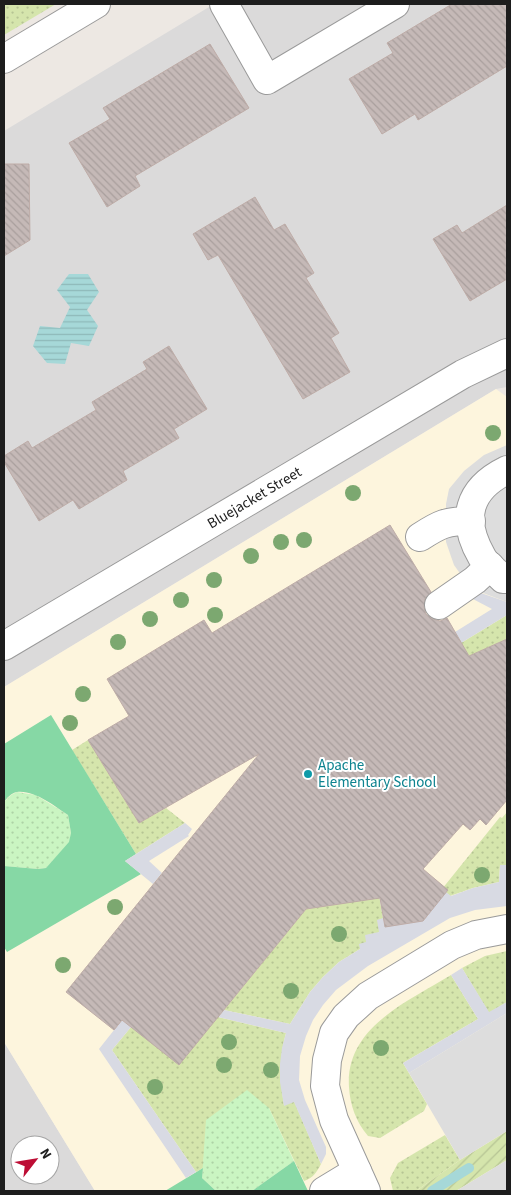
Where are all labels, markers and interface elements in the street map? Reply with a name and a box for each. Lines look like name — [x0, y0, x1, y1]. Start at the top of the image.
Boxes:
street label: Bluejacket Street — [203, 461, 306, 534]
place label: Apache Elementary School — [318, 755, 436, 793]
marker: Apache Elementary School — [302, 768, 314, 780]
north arrow — [10, 1135, 60, 1185]
text: N — [34, 1145, 56, 1163]

